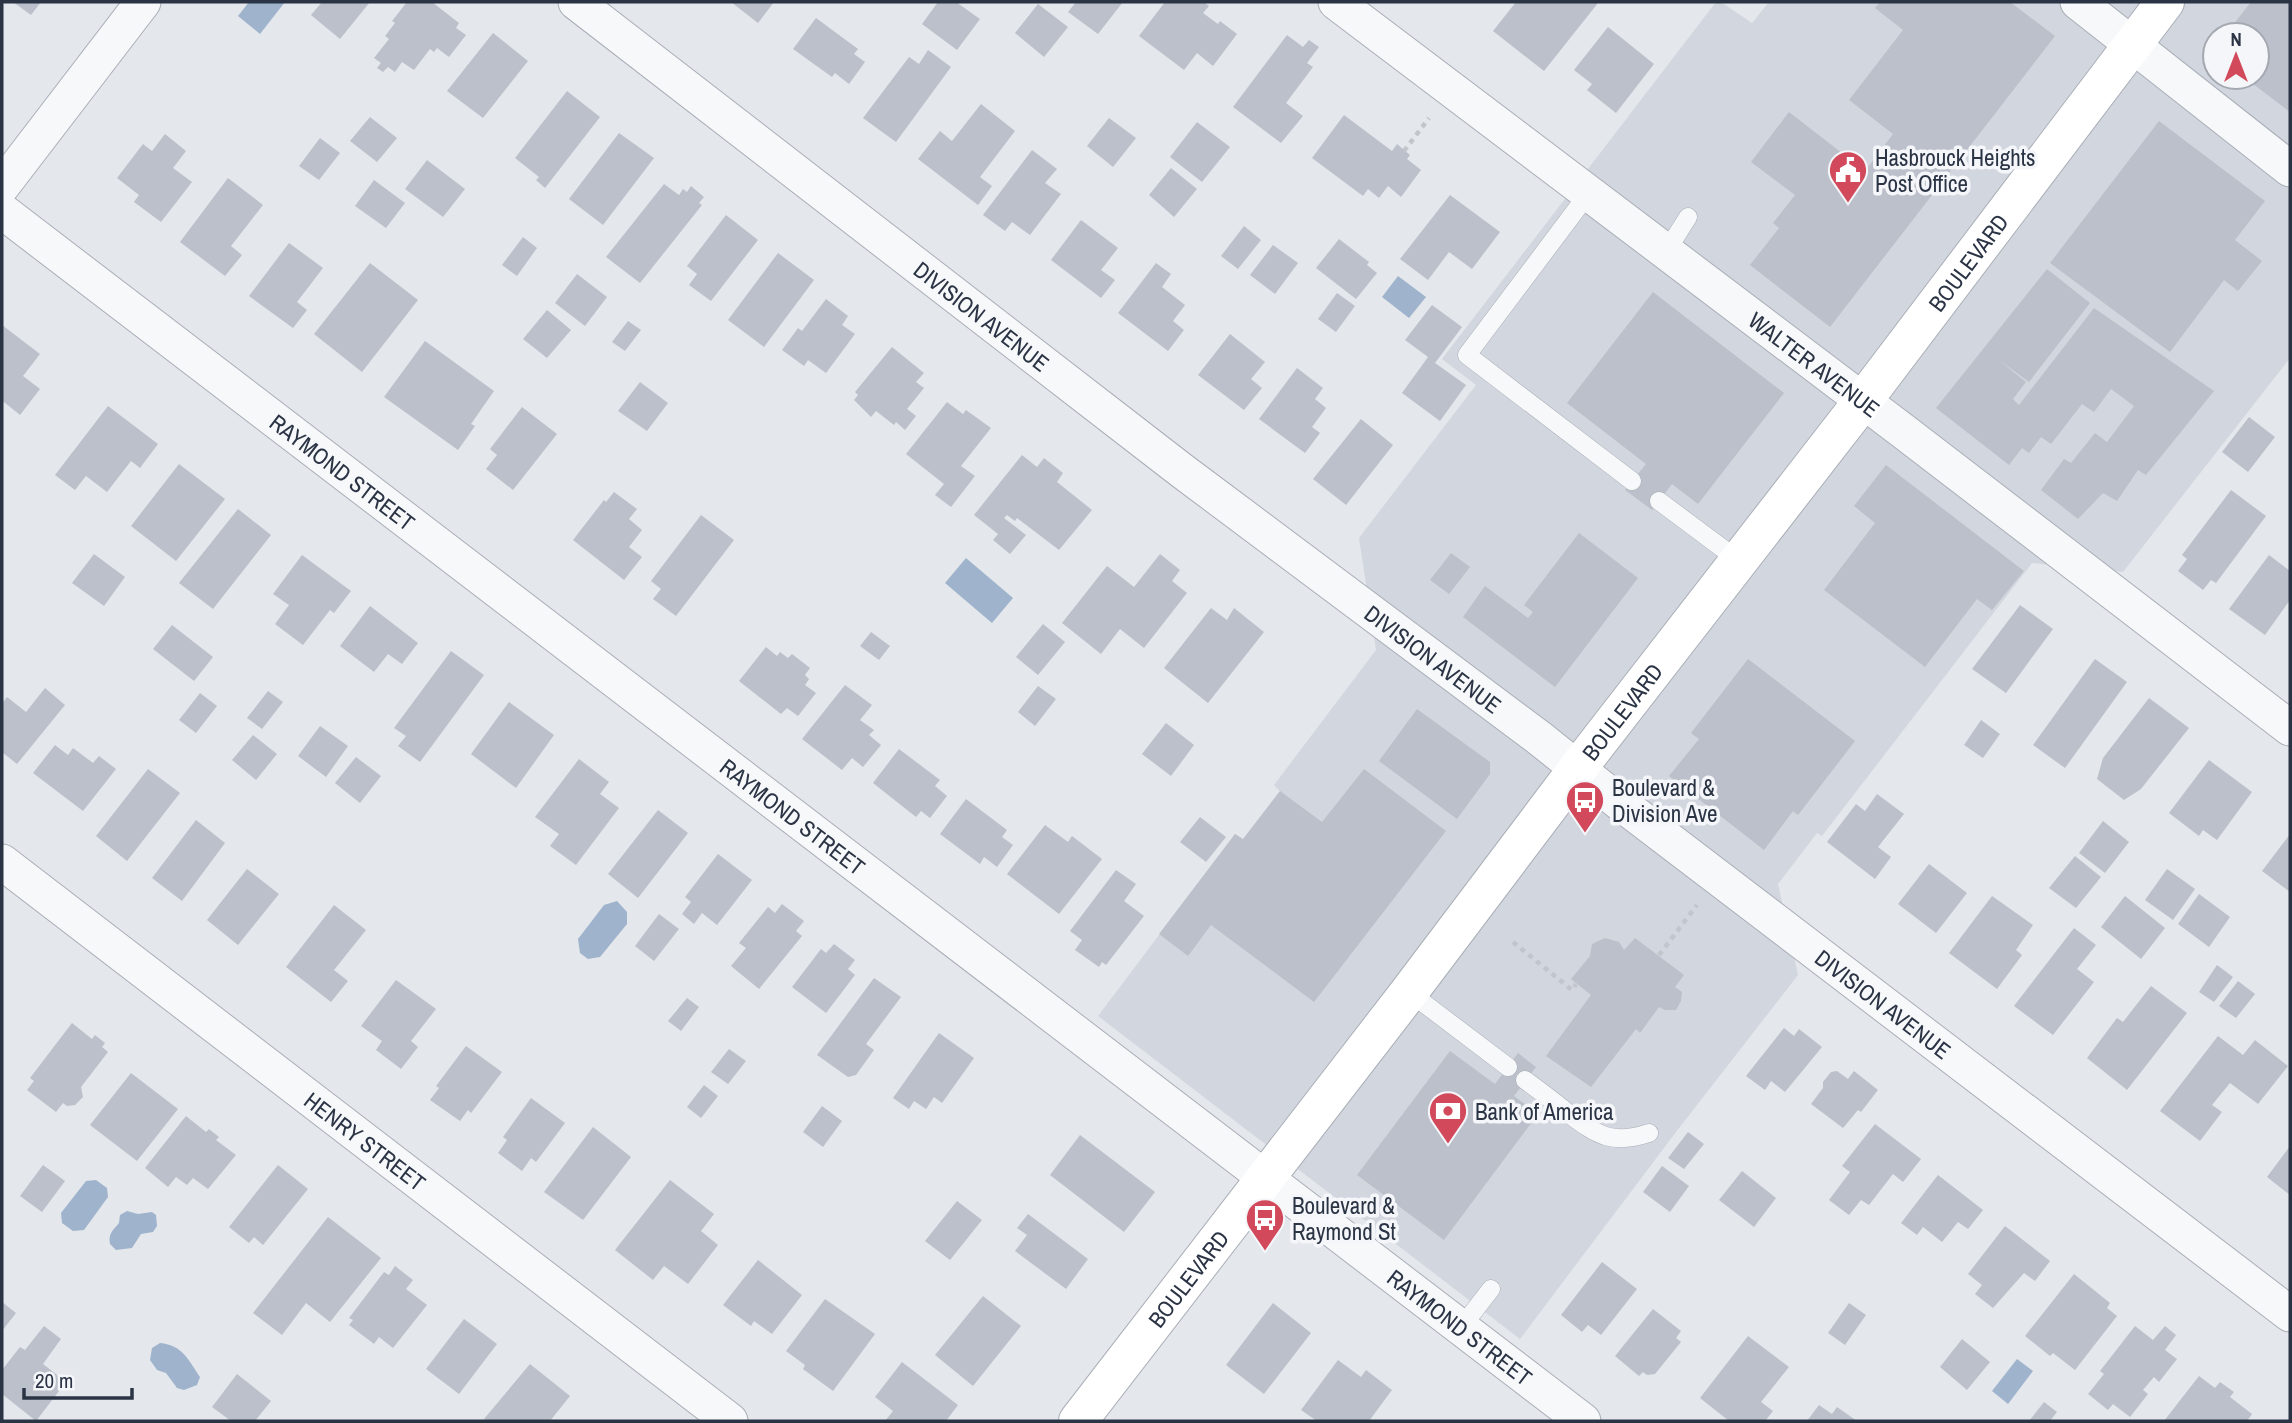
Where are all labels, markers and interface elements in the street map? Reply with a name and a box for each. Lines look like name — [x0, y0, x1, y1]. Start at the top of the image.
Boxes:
north arrow — [2201, 21, 2271, 91]
text: N — [2230, 26, 2242, 52]
place label: Hasbrouck Heights Post Office — [1875, 142, 2035, 199]
public building icon: Hasbrouck Heights Post Office — [1827, 149, 1869, 204]
street label: BOULEVARD — [1921, 207, 2015, 317]
street label: DIVISION AVENUE — [908, 254, 1056, 378]
street label: WALTER AVENUE — [1743, 304, 1886, 424]
street label: RAYMOND STREET — [264, 406, 422, 537]
street label: DIVISION AVENUE — [1359, 597, 1508, 720]
street label: BOULEVARD — [1574, 657, 1669, 766]
street label: RAYMOND STREET — [714, 751, 872, 882]
place label: Boulevard & Division Ave — [1612, 772, 1718, 829]
bus stop icon: Boulevard & Division Ave — [1564, 779, 1606, 834]
street label: DIVISION AVENUE — [1809, 942, 1958, 1066]
street label: HENRY STREET — [298, 1084, 433, 1198]
bank icon: Bank of America — [1427, 1090, 1469, 1145]
place label: Bank of America — [1475, 1096, 1614, 1127]
place label: Boulevard & Raymond St — [1292, 1190, 1396, 1247]
bus stop icon: Boulevard & Raymond St — [1244, 1197, 1286, 1252]
street label: BOULEVARD — [1141, 1223, 1235, 1333]
street label: RAYMOND STREET — [1381, 1261, 1539, 1393]
scale bar — [24, 1356, 133, 1400]
text: 20 m — [35, 1366, 73, 1395]

